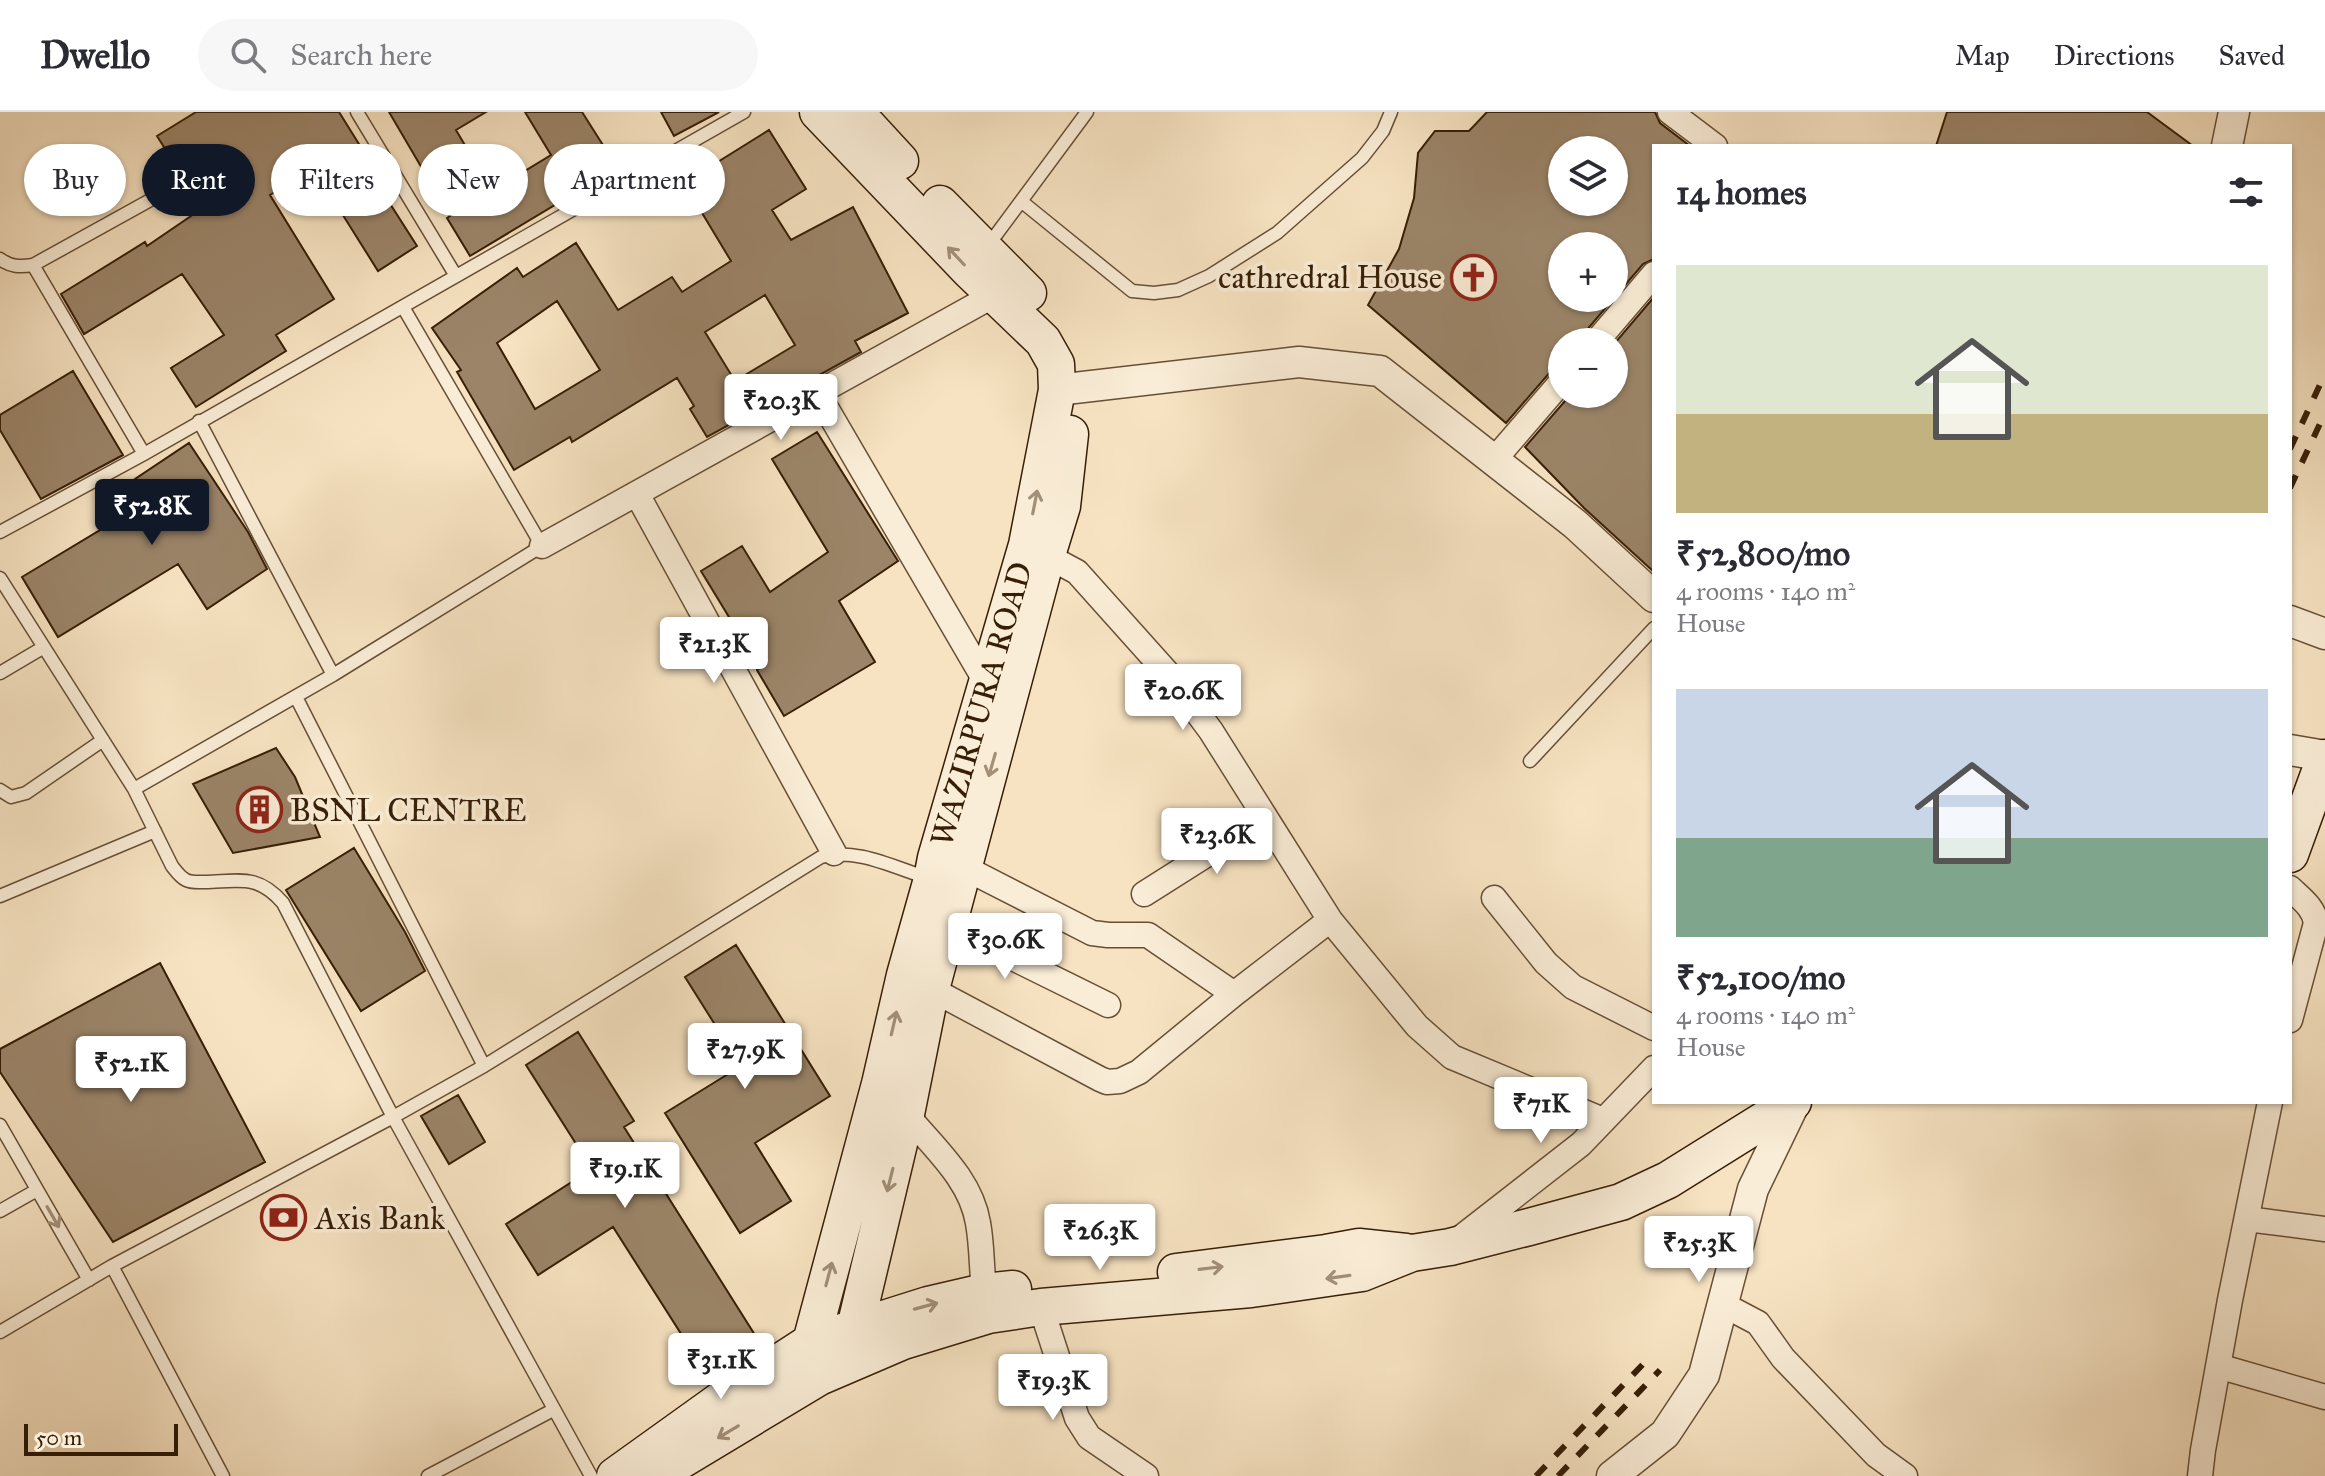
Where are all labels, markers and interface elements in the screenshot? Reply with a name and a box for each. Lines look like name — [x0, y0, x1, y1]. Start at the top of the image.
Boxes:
search box — [198, 19, 758, 91]
text: Dwello — [40, 32, 150, 78]
icon: search — [226, 33, 270, 77]
text: Search here — [290, 37, 432, 73]
text: Map — [1955, 38, 2010, 73]
text: Directions — [2054, 38, 2175, 73]
text: Saved — [2219, 38, 2285, 73]
map controls — [1548, 136, 1628, 408]
button: layers — [1548, 136, 1628, 216]
chip: Buy — [24, 144, 126, 216]
chip: Rent — [142, 144, 255, 216]
chip: Filters — [271, 144, 402, 216]
chip: New — [418, 144, 528, 216]
chip: Apartment — [544, 144, 725, 216]
icon: filters — [2224, 170, 2268, 214]
text: 14 homes — [1676, 172, 1807, 213]
button: + — [1548, 232, 1628, 312]
one-way arrow — [946, 246, 965, 266]
church icon: cathredral House — [1449, 253, 1497, 301]
place label: cathredral House — [1218, 258, 1442, 297]
icon: home — [1900, 317, 2044, 461]
button: − — [1548, 328, 1628, 408]
pin: ₹20.3K — [716, 374, 846, 442]
text: ₹20.3K — [742, 384, 820, 416]
pin: ₹52.8K — [87, 479, 217, 547]
text: ₹52.8K — [113, 489, 191, 521]
one-way arrow — [1028, 489, 1043, 515]
text: ₹52,800/mo — [1676, 533, 1850, 574]
street label: WAZIRPURA ROAD — [922, 557, 1041, 851]
text: 4 rooms · 140 m² — [1676, 575, 1855, 607]
text: House — [1676, 607, 1746, 639]
pin: ₹21.3K — [649, 617, 779, 685]
text: ₹21.3K — [678, 627, 750, 659]
pin: ₹20.6K — [1118, 664, 1248, 732]
text: ₹20.6K — [1143, 674, 1223, 706]
icon: home — [1900, 741, 2044, 885]
one-way arrow — [984, 751, 999, 777]
building icon: BSNL CENTRE — [235, 786, 283, 834]
place label: BSNL CENTRE — [290, 791, 526, 830]
pin: ₹23.6K — [1152, 808, 1282, 876]
text: ₹23.6K — [1179, 818, 1255, 850]
pin: ₹30.6K — [940, 913, 1070, 981]
text: ₹30.6K — [966, 923, 1044, 955]
text: ₹52,100/mo — [1676, 957, 1845, 998]
text: 4 rooms · 140 m² — [1676, 999, 1855, 1031]
one-way arrow — [887, 1010, 902, 1036]
pin: ₹27.9K — [680, 1023, 810, 1091]
text: House — [1676, 1031, 1746, 1063]
text: ₹27.9K — [706, 1033, 784, 1065]
pin: ₹52.1K — [66, 1036, 196, 1104]
text: ₹52.1K — [94, 1046, 168, 1078]
pin: ₹71K — [1494, 1077, 1588, 1145]
text: ₹71K — [1512, 1087, 1570, 1119]
pin: ₹19.1K — [560, 1142, 690, 1210]
text: ₹19.1K — [588, 1152, 662, 1184]
one-way arrow — [881, 1167, 896, 1192]
bank icon: Axis Bank — [260, 1194, 308, 1242]
place label: Axis Bank — [313, 1199, 445, 1238]
pin: ₹26.3K — [1035, 1204, 1165, 1272]
one-way arrow — [45, 1205, 61, 1228]
text: ₹26.3K — [1062, 1214, 1138, 1246]
pin: ₹25.3K — [1634, 1216, 1764, 1284]
text: ₹25.3K — [1662, 1226, 1736, 1258]
one-way arrow — [1198, 1260, 1223, 1275]
one-way arrow — [823, 1262, 838, 1288]
one-way arrow — [1326, 1270, 1351, 1285]
one-way arrow — [913, 1297, 939, 1312]
pin: ₹31.1K — [656, 1333, 786, 1401]
text: ₹31.1K — [686, 1343, 756, 1375]
pin: ₹19.3K — [988, 1354, 1118, 1422]
text: ₹19.3K — [1016, 1364, 1090, 1396]
scale bar — [24, 1420, 178, 1456]
text: 50 m — [36, 1424, 82, 1451]
one-way arrow — [717, 1424, 740, 1440]

